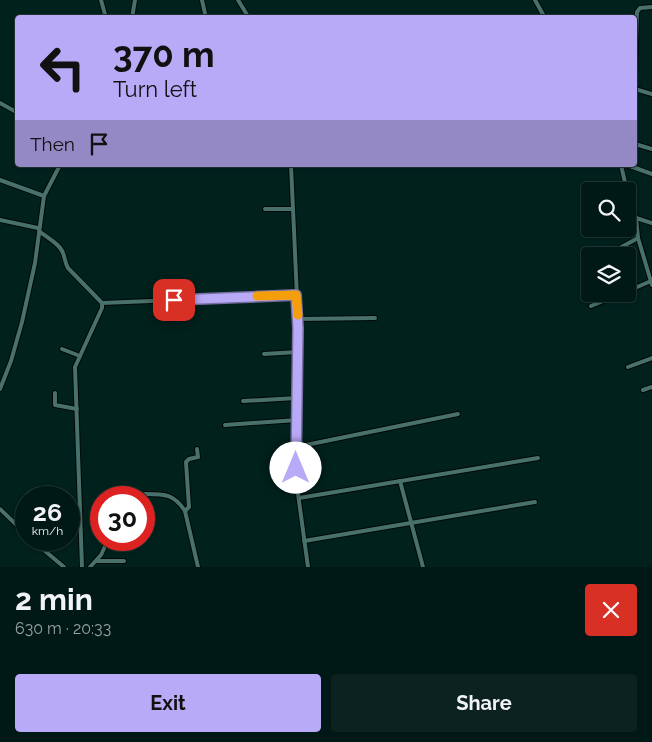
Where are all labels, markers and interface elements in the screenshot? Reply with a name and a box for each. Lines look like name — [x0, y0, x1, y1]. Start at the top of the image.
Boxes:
text: 370 m — [113, 34, 215, 75]
icon: left — [30, 35, 95, 100]
text: Turn left — [113, 76, 197, 102]
icon: arrive — [85, 130, 113, 158]
text: Then — [30, 133, 75, 155]
map controls — [581, 182, 636, 302]
button: search — [581, 182, 636, 237]
button: layers — [581, 247, 636, 302]
pin — [153, 279, 195, 321]
icon: arrive — [160, 286, 188, 314]
position arrow — [269, 441, 321, 493]
speed limit sign: 30 — [90, 486, 155, 551]
text: 26 — [33, 497, 62, 527]
text: km/h — [32, 524, 63, 538]
text: 2 min — [15, 582, 93, 617]
button: close — [585, 584, 637, 636]
text: 630 m · 20:33 — [15, 619, 111, 638]
button: Exit — [15, 674, 321, 732]
button: Share — [331, 674, 637, 732]

